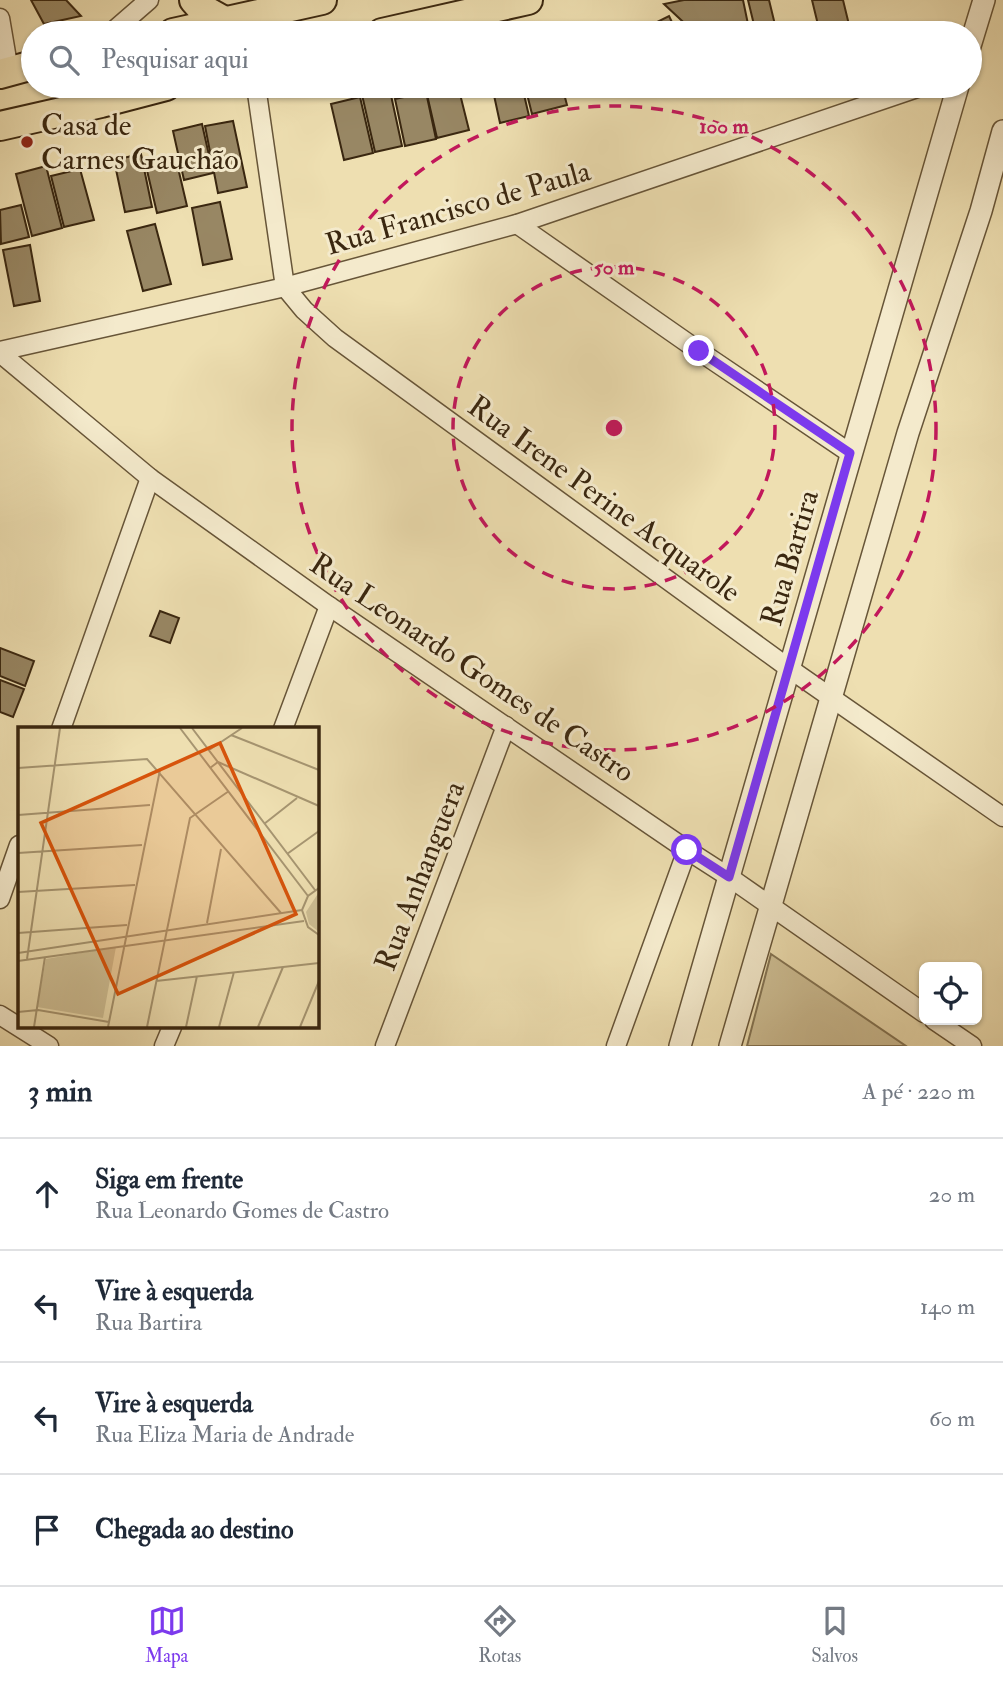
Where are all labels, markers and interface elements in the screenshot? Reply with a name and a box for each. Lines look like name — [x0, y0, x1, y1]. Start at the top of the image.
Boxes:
search box — [21, 21, 982, 98]
icon: search — [45, 41, 83, 79]
text: Pesquisar aqui — [101, 44, 249, 76]
place label: Casa de Carnes Gauchão — [41, 107, 239, 178]
text: 100 m — [699, 113, 750, 140]
marker: Casa de Carnes Gauchão — [19, 134, 35, 150]
street label: Rua Francisco de Paula — [321, 152, 595, 264]
text: 50 m — [594, 254, 635, 281]
route end — [683, 335, 714, 366]
street label: Rua Irene Perine Acquarole — [460, 388, 748, 610]
centre of rings — [602, 416, 626, 440]
street label: Rua Bartira — [753, 485, 827, 630]
street label: Rua Leonardo Gomes de Castro — [303, 545, 641, 791]
inset map — [18, 727, 318, 1028]
street label: Rua Anhanguera — [367, 775, 473, 976]
route start — [671, 834, 702, 865]
map controls — [919, 962, 982, 1025]
button: locate — [919, 962, 982, 1025]
text: 3 min — [28, 1073, 93, 1110]
text: A pé · 220 m — [862, 1077, 975, 1106]
text: Siga em frente — [95, 1164, 243, 1196]
icon: ahead — [28, 1175, 66, 1213]
text: 20 m — [929, 1180, 975, 1209]
text: Rua Leonardo Gomes de Castro — [95, 1196, 389, 1225]
text: Vire à esquerda — [95, 1276, 253, 1308]
icon: left — [28, 1287, 66, 1325]
text: 140 m — [920, 1292, 975, 1321]
text: Rua Bartira — [95, 1308, 202, 1337]
text: Vire à esquerda — [95, 1388, 253, 1420]
icon: left — [28, 1399, 66, 1437]
text: 60 m — [929, 1404, 975, 1433]
text: Rua Eliza Maria de Andrade — [95, 1420, 354, 1449]
icon: arrive — [28, 1511, 66, 1549]
text: Chegada ao destino — [95, 1514, 293, 1546]
tab: Mapa — [145, 1602, 188, 1668]
tab: Rotas — [478, 1602, 521, 1668]
tab: Salvos — [811, 1602, 858, 1668]

